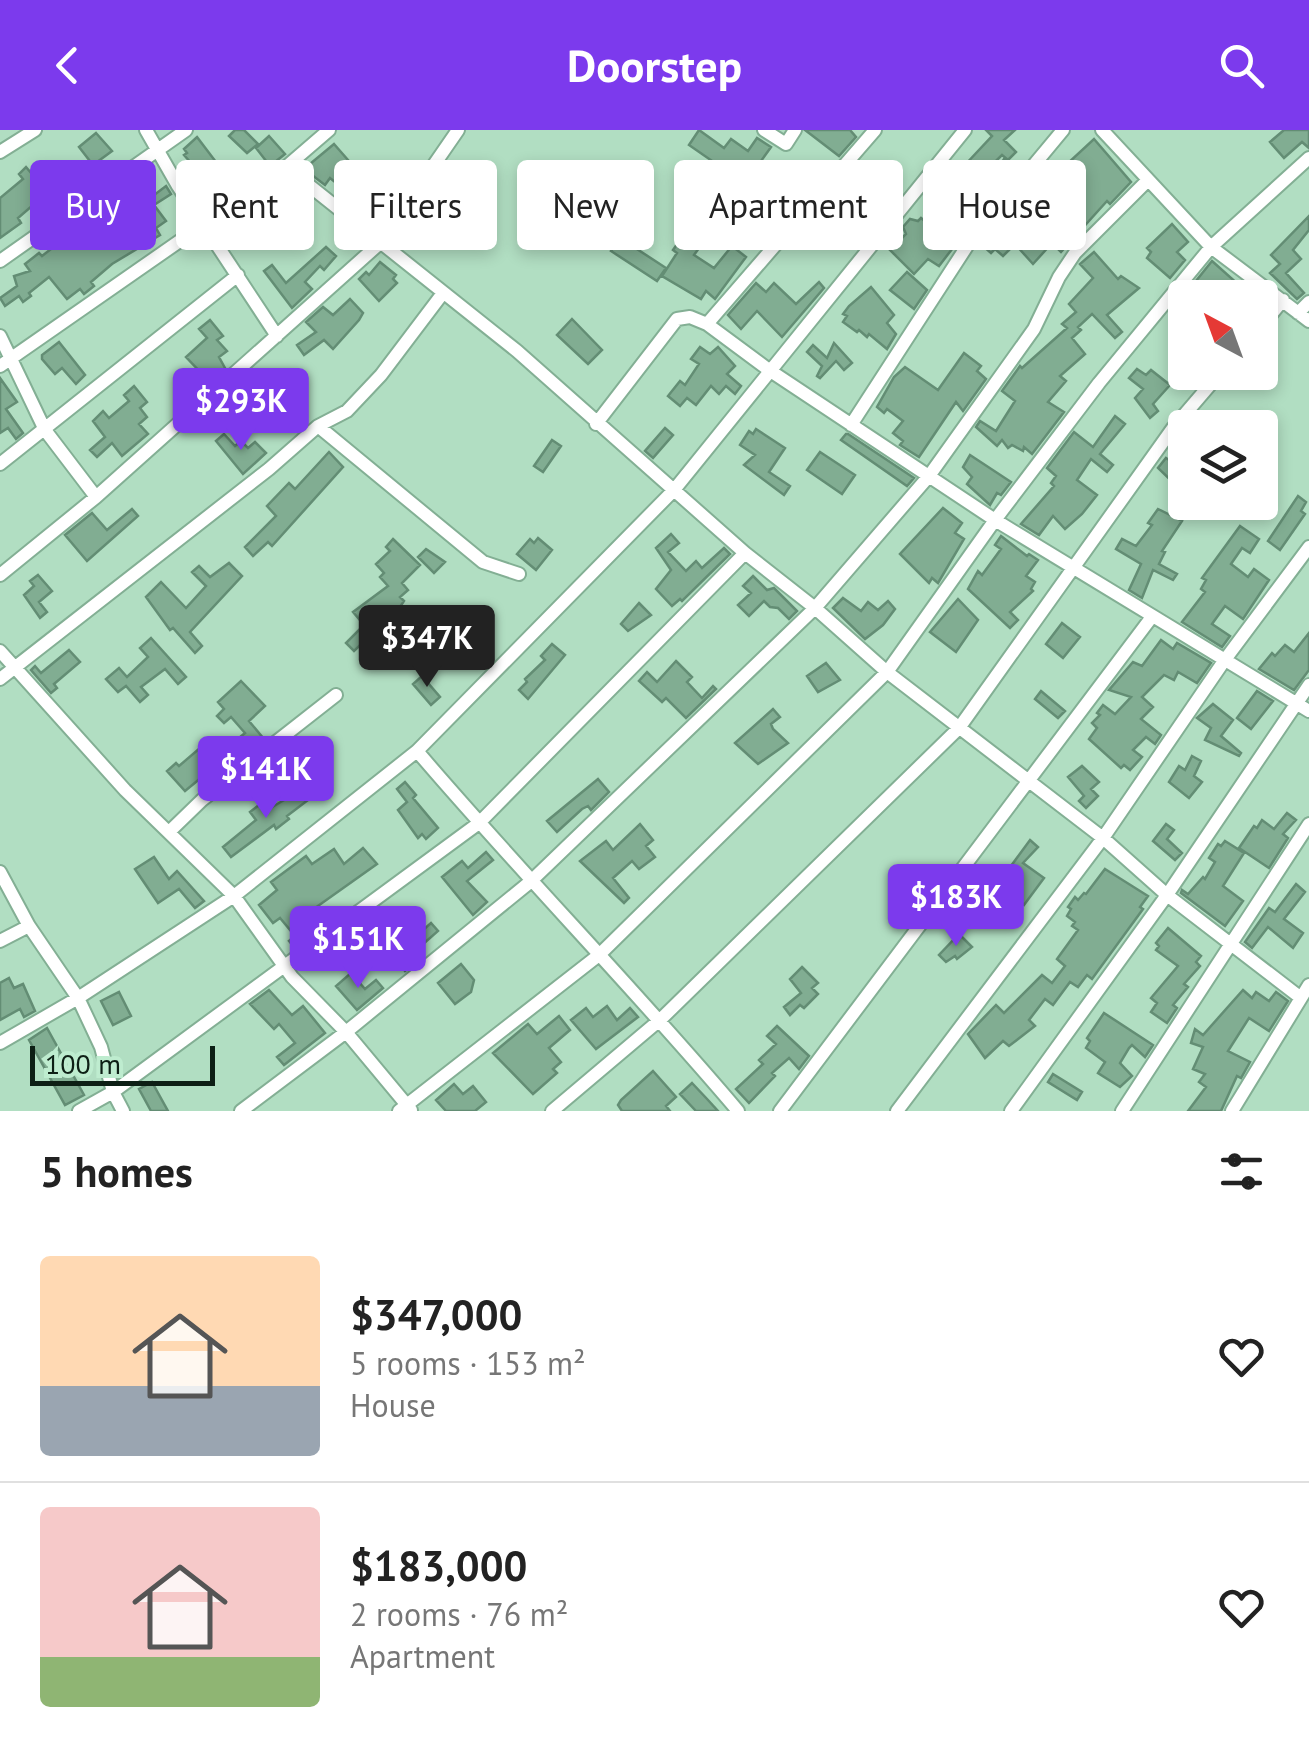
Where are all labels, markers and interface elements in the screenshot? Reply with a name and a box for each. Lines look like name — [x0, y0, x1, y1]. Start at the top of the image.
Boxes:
text: Doorstep — [567, 36, 742, 94]
icon: back — [40, 38, 95, 93]
icon: search — [1214, 38, 1269, 93]
chip: Buy — [30, 160, 156, 250]
chip: Rent — [176, 160, 314, 250]
chip: Filters — [334, 160, 497, 250]
chip: New — [517, 160, 654, 250]
chip: Apartment — [674, 160, 903, 250]
chip: House — [923, 160, 1086, 250]
north arrow — [1168, 280, 1278, 390]
map controls — [1168, 280, 1278, 520]
pin: $293K — [171, 368, 311, 453]
text: $293K — [195, 379, 287, 421]
button: layers — [1168, 410, 1278, 520]
pin: $347K — [357, 605, 497, 690]
text: $347K — [381, 616, 473, 658]
pin: $141K — [196, 736, 336, 821]
text: $141K — [220, 747, 312, 789]
pin: $183K — [886, 864, 1026, 949]
text: $183K — [910, 875, 1002, 917]
pin: $151K — [288, 906, 428, 991]
text: $151K — [312, 917, 404, 959]
scale bar — [30, 1041, 215, 1086]
text: 100 m — [45, 1045, 121, 1082]
text: 5 homes — [40, 1144, 193, 1199]
icon: filters — [1214, 1144, 1269, 1199]
text: $347,000 — [350, 1287, 522, 1342]
icon: home — [120, 1296, 240, 1416]
icon: heart — [1214, 1329, 1269, 1384]
text: 5 rooms · 153 m² — [350, 1342, 586, 1384]
text: House — [350, 1384, 436, 1426]
text: $183,000 — [350, 1538, 527, 1593]
icon: home — [120, 1547, 240, 1667]
icon: heart — [1214, 1580, 1269, 1635]
text: 2 rooms · 76 m² — [350, 1593, 568, 1635]
text: Apartment — [350, 1635, 495, 1677]

